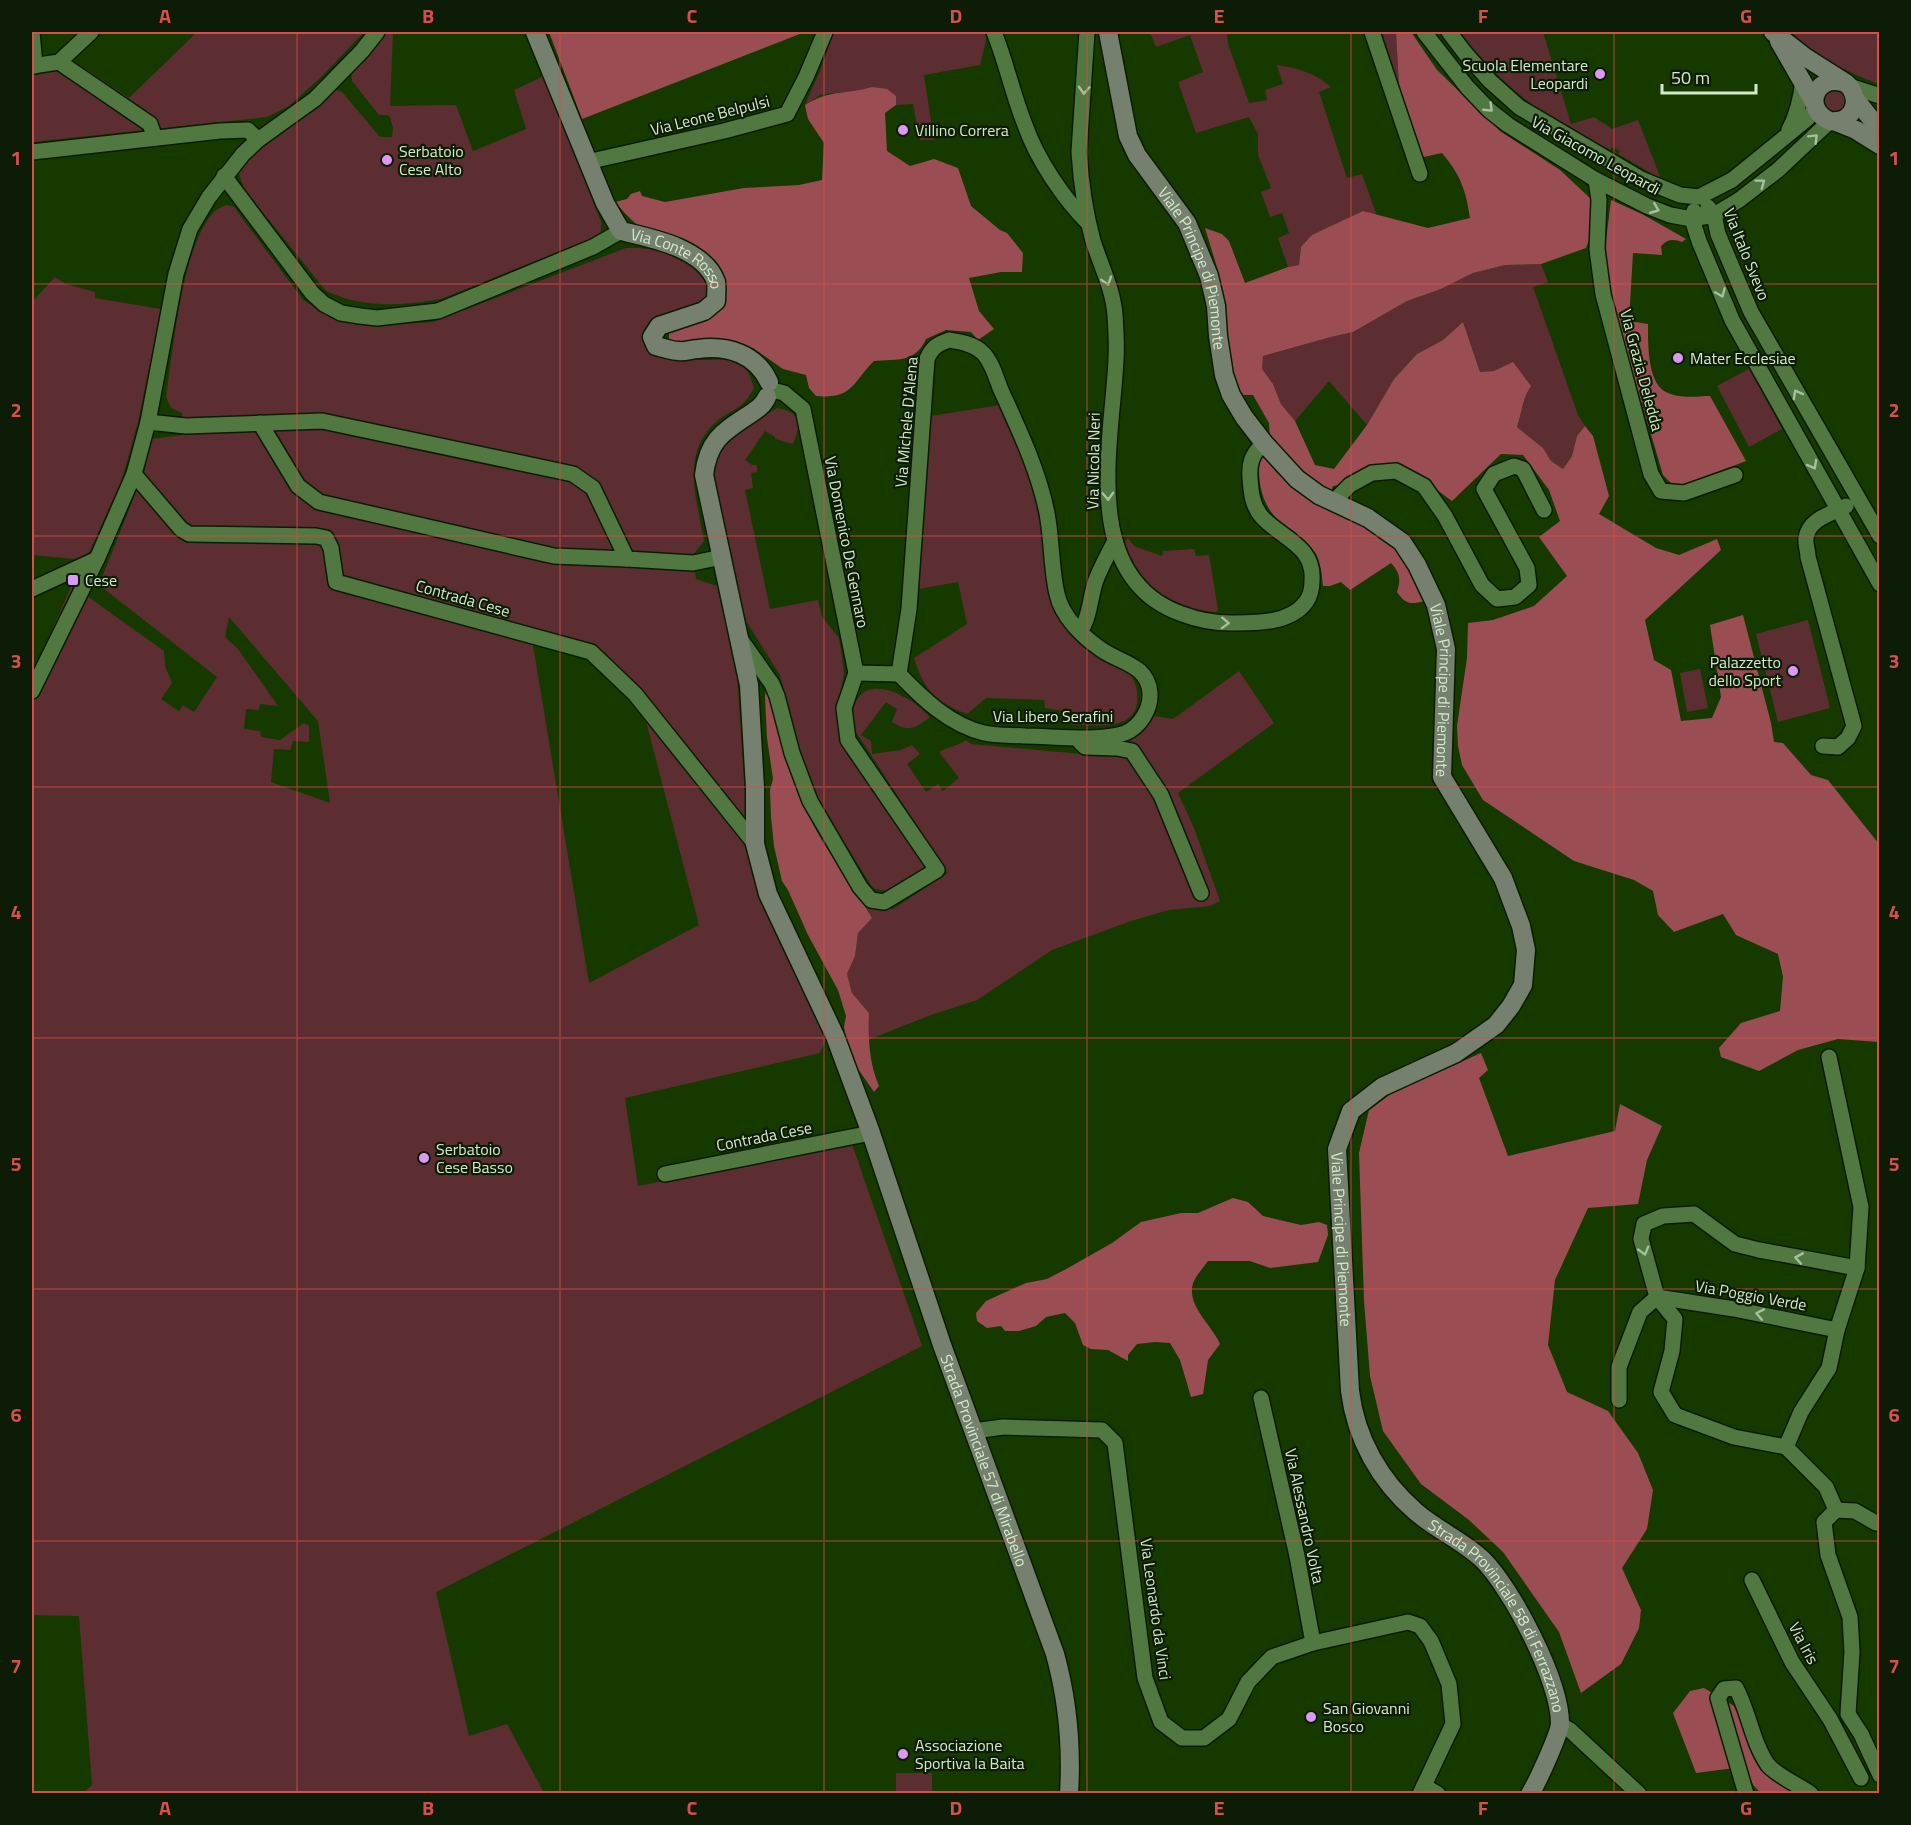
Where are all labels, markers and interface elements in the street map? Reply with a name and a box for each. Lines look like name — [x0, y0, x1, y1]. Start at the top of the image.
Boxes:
text: A — [159, 0, 171, 31]
text: B — [422, 0, 434, 31]
text: C — [687, 0, 698, 31]
text: D — [950, 0, 962, 31]
text: E — [1213, 0, 1225, 31]
text: F — [1478, 0, 1489, 31]
text: G — [1740, 0, 1752, 31]
place label: Scuola Elementare Leopardi — [1462, 53, 1588, 95]
scale bar — [1662, 57, 1756, 95]
text: 50 m — [1671, 64, 1710, 91]
marker: Scuola Elementare Leopardi — [1593, 67, 1607, 81]
one-way arrow — [1077, 85, 1090, 94]
street label: Via Leone Belpulsi — [648, 89, 772, 141]
one-way arrow — [1481, 101, 1492, 112]
street label: Via Giacomo Leopardi — [1527, 110, 1665, 200]
place label: Villino Correra — [915, 118, 1009, 142]
marker: Villino Correra — [896, 123, 910, 137]
one-way arrow — [1806, 134, 1817, 145]
place label: Serbatoio Cese Alto — [399, 139, 464, 181]
text: 1 — [10, 142, 22, 173]
text: 1 — [1888, 142, 1900, 173]
marker: Serbatoio Cese Alto — [380, 153, 394, 167]
one-way arrow — [1754, 179, 1765, 190]
street label: Viale Principe di Piemonte — [1152, 182, 1232, 351]
one-way arrow — [1648, 202, 1659, 214]
street label: Via Italo Svevo — [1718, 204, 1776, 304]
street label: Via Conte Rosso — [629, 222, 729, 290]
one-way arrow — [1100, 275, 1113, 286]
one-way arrow — [1713, 287, 1725, 298]
street label: Via Grazia Deledda — [1614, 306, 1670, 434]
place label: Mater Ecclesiae — [1690, 346, 1796, 370]
marker: Mater Ecclesiae — [1671, 351, 1685, 365]
street label: Via Michele D'Alena — [888, 356, 924, 488]
one-way arrow — [1793, 390, 1804, 401]
text: 2 — [10, 394, 22, 425]
text: 2 — [1888, 394, 1900, 425]
street label: Via Nicola Neri — [1080, 412, 1106, 510]
street label: Via Domenico De Gennaro — [819, 454, 875, 630]
one-way arrow — [1806, 458, 1817, 469]
one-way arrow — [1102, 491, 1115, 500]
place label: Cese — [85, 568, 117, 592]
marker: Cese — [66, 573, 80, 587]
street label: Contrada Cese — [413, 573, 513, 623]
street label: Viale Principe di Piemonte — [1424, 601, 1458, 777]
one-way arrow — [1221, 616, 1230, 629]
text: 3 — [10, 645, 22, 676]
text: 3 — [1888, 645, 1900, 676]
place label: Palazzetto dello Sport — [1708, 650, 1781, 692]
marker: Palazzetto dello Sport — [1786, 664, 1800, 678]
street label: Via Libero Serafini — [993, 704, 1113, 728]
text: 4 — [10, 896, 22, 927]
text: 4 — [1888, 896, 1900, 927]
street label: Contrada Cese — [714, 1115, 814, 1157]
place label: Serbatoio Cese Basso — [436, 1137, 513, 1179]
text: 5 — [10, 1148, 22, 1179]
text: 5 — [1888, 1148, 1900, 1179]
marker: Serbatoio Cese Basso — [417, 1151, 431, 1165]
street label: Viale Principe di Piemonte — [1325, 1151, 1359, 1327]
one-way arrow — [1637, 1245, 1649, 1256]
one-way arrow — [1795, 1252, 1805, 1265]
street label: Via Poggio Verde — [1693, 1273, 1809, 1317]
one-way arrow — [1755, 1308, 1765, 1321]
street label: Strada Provinciale 57 di Mirabello — [934, 1351, 1034, 1570]
text: 6 — [10, 1399, 22, 1430]
text: 6 — [1888, 1399, 1900, 1430]
street label: Via Alessandro Volta — [1279, 1446, 1331, 1586]
street label: Strada Provinciale 58 di Ferrazzano — [1423, 1513, 1571, 1714]
street label: Via Leonardo da Vinci — [1134, 1537, 1178, 1681]
street label: Via Iris — [1783, 1618, 1825, 1668]
text: 7 — [10, 1650, 22, 1681]
text: 7 — [1888, 1650, 1900, 1681]
place label: San Giovanni Bosco — [1323, 1696, 1410, 1738]
marker: San Giovanni Bosco — [1304, 1710, 1318, 1724]
place label: Associazione Sportiva la Baita — [915, 1733, 1025, 1775]
marker: Associazione Sportiva la Baita — [896, 1747, 910, 1761]
text: A — [159, 1792, 171, 1823]
text: B — [422, 1792, 434, 1823]
text: C — [687, 1792, 698, 1823]
text: D — [950, 1792, 962, 1823]
text: E — [1213, 1792, 1225, 1823]
text: F — [1478, 1792, 1489, 1823]
text: G — [1740, 1792, 1752, 1823]

